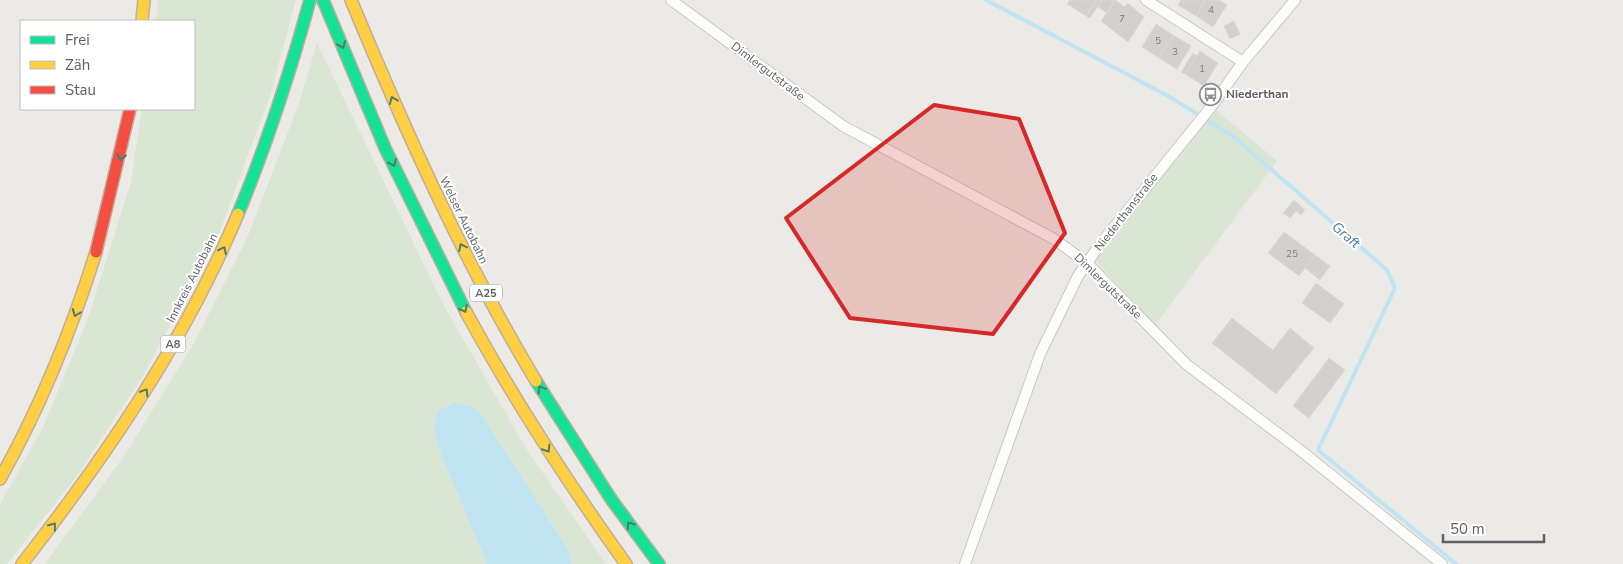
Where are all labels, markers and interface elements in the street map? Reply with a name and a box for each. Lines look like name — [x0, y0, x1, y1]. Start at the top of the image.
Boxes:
house number: 4 — [1208, 3, 1214, 17]
house number: 7 — [1119, 12, 1125, 26]
legend — [20, 20, 195, 110]
text: Frei — [65, 30, 90, 50]
house number: 5 — [1155, 34, 1161, 48]
street label: Dimlergutstraße — [728, 38, 808, 104]
one-way arrow — [335, 40, 346, 49]
house number: 3 — [1172, 45, 1178, 59]
text: Zäh — [65, 55, 90, 75]
house number: 1 — [1199, 62, 1205, 76]
text: Stau — [65, 80, 96, 100]
bus stop icon: Niederthan — [1198, 82, 1222, 106]
place label: Niederthan — [1226, 86, 1289, 102]
one-way arrow — [389, 96, 400, 105]
one-way arrow — [116, 152, 126, 161]
one-way arrow — [386, 158, 397, 167]
street label: Niederthanstraße — [1091, 170, 1161, 254]
street label: Welser Autobahn — [436, 174, 492, 266]
water label: Graft — [1328, 217, 1365, 253]
street label: Innkreis Autobahn — [163, 231, 221, 325]
one-way arrow — [458, 243, 468, 252]
one-way arrow — [216, 246, 227, 255]
house number: 25 — [1286, 247, 1298, 261]
street label: Dimlergutstraße — [1071, 250, 1145, 322]
road number: A25 — [470, 284, 502, 302]
one-way arrow — [458, 304, 468, 313]
one-way arrow — [72, 308, 82, 317]
road number: A8 — [160, 336, 186, 352]
one-way arrow — [537, 386, 547, 395]
one-way arrow — [139, 389, 148, 398]
one-way arrow — [540, 444, 550, 453]
scale bar — [1443, 512, 1544, 544]
text: 50 m — [1450, 519, 1485, 539]
one-way arrow — [627, 521, 636, 531]
one-way arrow — [47, 523, 55, 532]

